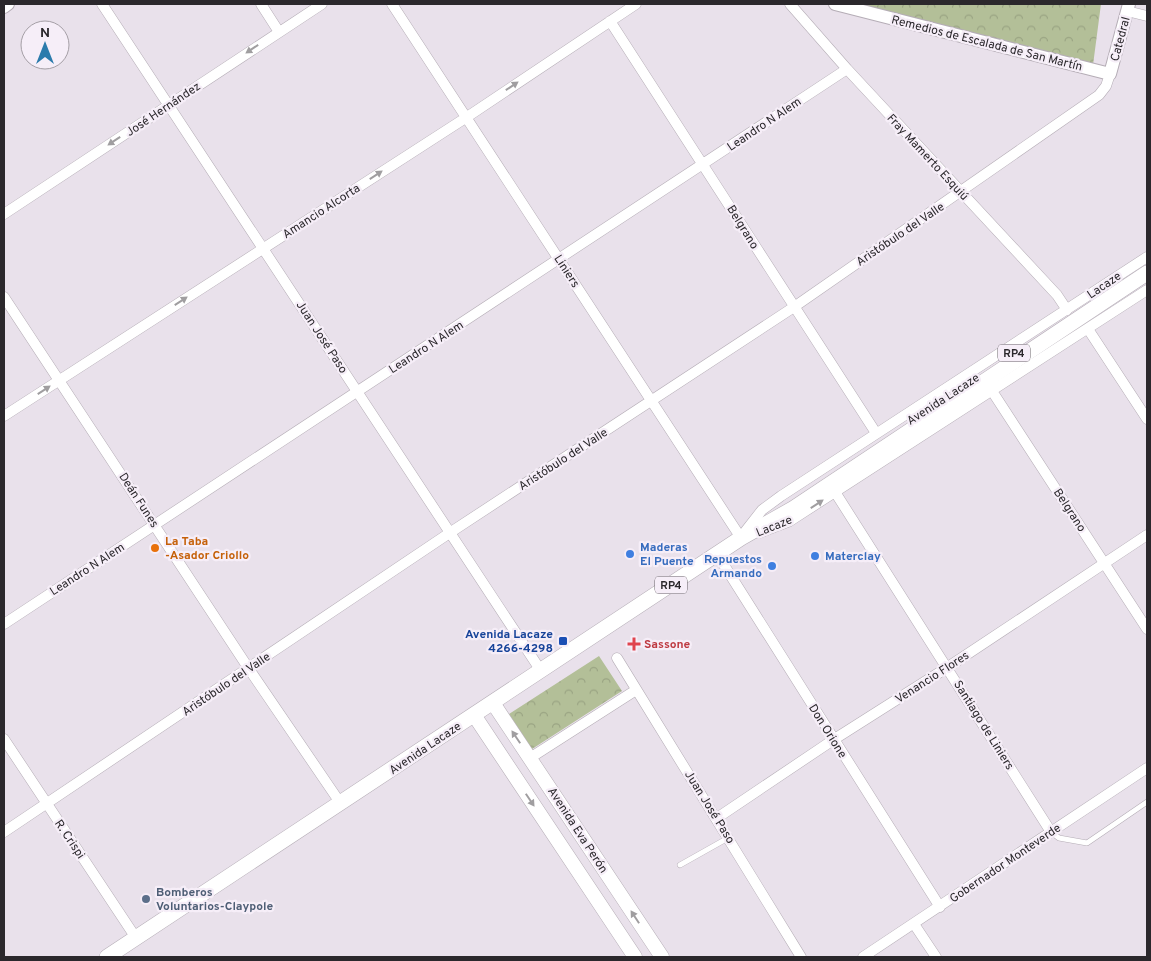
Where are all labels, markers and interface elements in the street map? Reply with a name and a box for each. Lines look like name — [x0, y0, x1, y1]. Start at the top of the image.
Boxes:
street label: Remedios de Escalada de San Martín — [889, 12, 1084, 76]
street label: Catedral — [1107, 15, 1135, 63]
north arrow — [20, 20, 70, 70]
text: N — [40, 25, 50, 42]
one-way arrow — [245, 45, 259, 54]
street label: José Hernández — [123, 79, 204, 141]
one-way arrow — [506, 82, 519, 91]
street label: Leandro N Alem — [724, 94, 805, 156]
street label: Fray Mamerto Esquiú — [883, 111, 972, 204]
one-way arrow — [107, 137, 120, 146]
one-way arrow — [370, 171, 383, 180]
street label: Amancio Alcorta — [280, 181, 363, 243]
street label: Aristóbulo del Valle — [853, 199, 948, 270]
street label: Belgrano — [722, 203, 762, 253]
street label: Liniers — [550, 252, 583, 291]
street label: Lacaze — [1084, 269, 1125, 303]
one-way arrow — [174, 297, 188, 306]
street label: Juan José Paso — [292, 298, 351, 377]
street label: Leandro N Alem — [386, 318, 467, 378]
road number: RP4 — [998, 344, 1030, 362]
street label: Avenida Lacaze — [904, 370, 983, 429]
one-way arrow — [38, 385, 51, 394]
street label: Aristóbulo del Valle — [516, 425, 611, 495]
street label: Deán Funes — [114, 470, 162, 531]
street label: Belgrano — [1049, 486, 1089, 536]
one-way arrow — [810, 499, 823, 509]
street label: Lacaze — [754, 512, 795, 541]
place label: La Taba -Asador Criollo — [165, 534, 249, 564]
street label: Leandro N Alem — [47, 540, 128, 600]
place label: Maderas El Puente — [640, 540, 694, 570]
marker: La Taba -Asador Criollo — [149, 542, 161, 554]
marker: Maderas El Puente — [624, 548, 636, 560]
place label: Materclay — [825, 549, 881, 565]
marker: Materclay — [809, 550, 821, 562]
place label: Repuestos Armando — [704, 552, 762, 582]
marker: Repuestos Armando — [766, 560, 778, 572]
road number: RP4 — [655, 576, 687, 594]
place label: Avenida Lacaze 4266-4298 — [465, 627, 553, 657]
marker: Avenida Lacaze 4266-4298 — [557, 635, 569, 647]
place label: Sassone — [644, 637, 691, 653]
marker: Sassone — [628, 638, 640, 650]
street label: Venancio Flores — [893, 648, 973, 708]
street label: Aristóbulo del Valle — [179, 649, 274, 720]
street label: Santiago de Liniers — [949, 678, 1017, 773]
street label: Don Orione — [804, 702, 850, 762]
street label: Avenida Lacaze — [386, 719, 465, 779]
one-way arrow — [511, 731, 521, 744]
street label: Juan José Paso — [680, 768, 738, 847]
street label: Avenida Eva Perón — [543, 784, 611, 877]
one-way arrow — [526, 793, 535, 806]
street label: R. Crispi — [50, 817, 88, 862]
street label: Gobernador Monteverde — [947, 821, 1064, 907]
place label: Bomberos Voluntarios-Claypole — [156, 885, 274, 915]
marker: Bomberos Voluntarios-Claypole — [140, 893, 152, 905]
one-way arrow — [630, 910, 640, 923]

